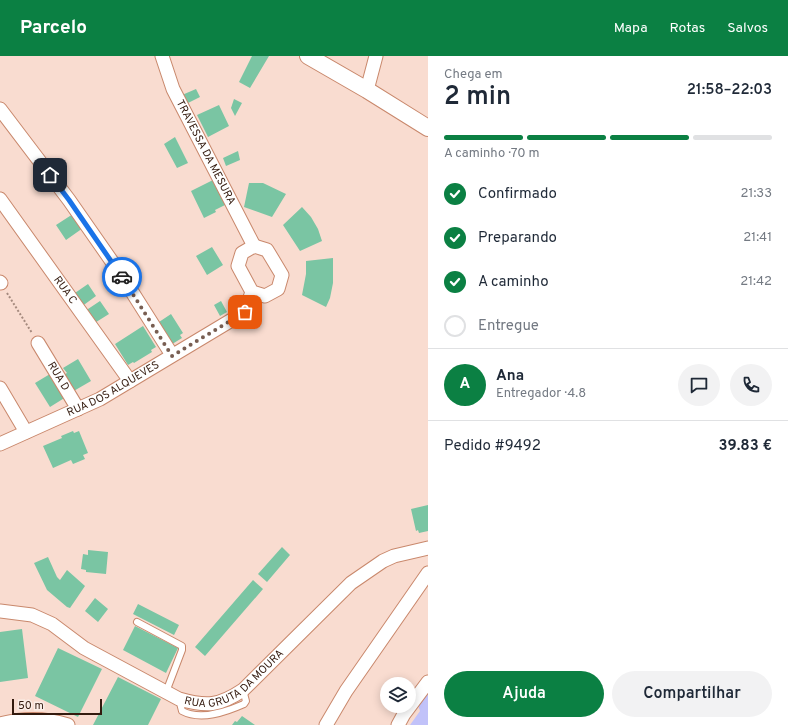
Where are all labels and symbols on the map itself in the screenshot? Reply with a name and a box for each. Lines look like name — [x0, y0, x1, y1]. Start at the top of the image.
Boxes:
street label: TRAVESSA DA MESURA — [173, 97, 239, 207]
pin — [33, 158, 67, 192]
courier — [102, 257, 142, 297]
street label: RUA C — [50, 273, 80, 307]
pin — [228, 295, 262, 329]
street label: RUA DOS ALQUEVES — [65, 358, 162, 420]
street label: RUA D — [44, 359, 72, 393]
street label: RUA GRUTA DA MOURA — [183, 647, 287, 711]
scale bar — [12, 697, 102, 716]

